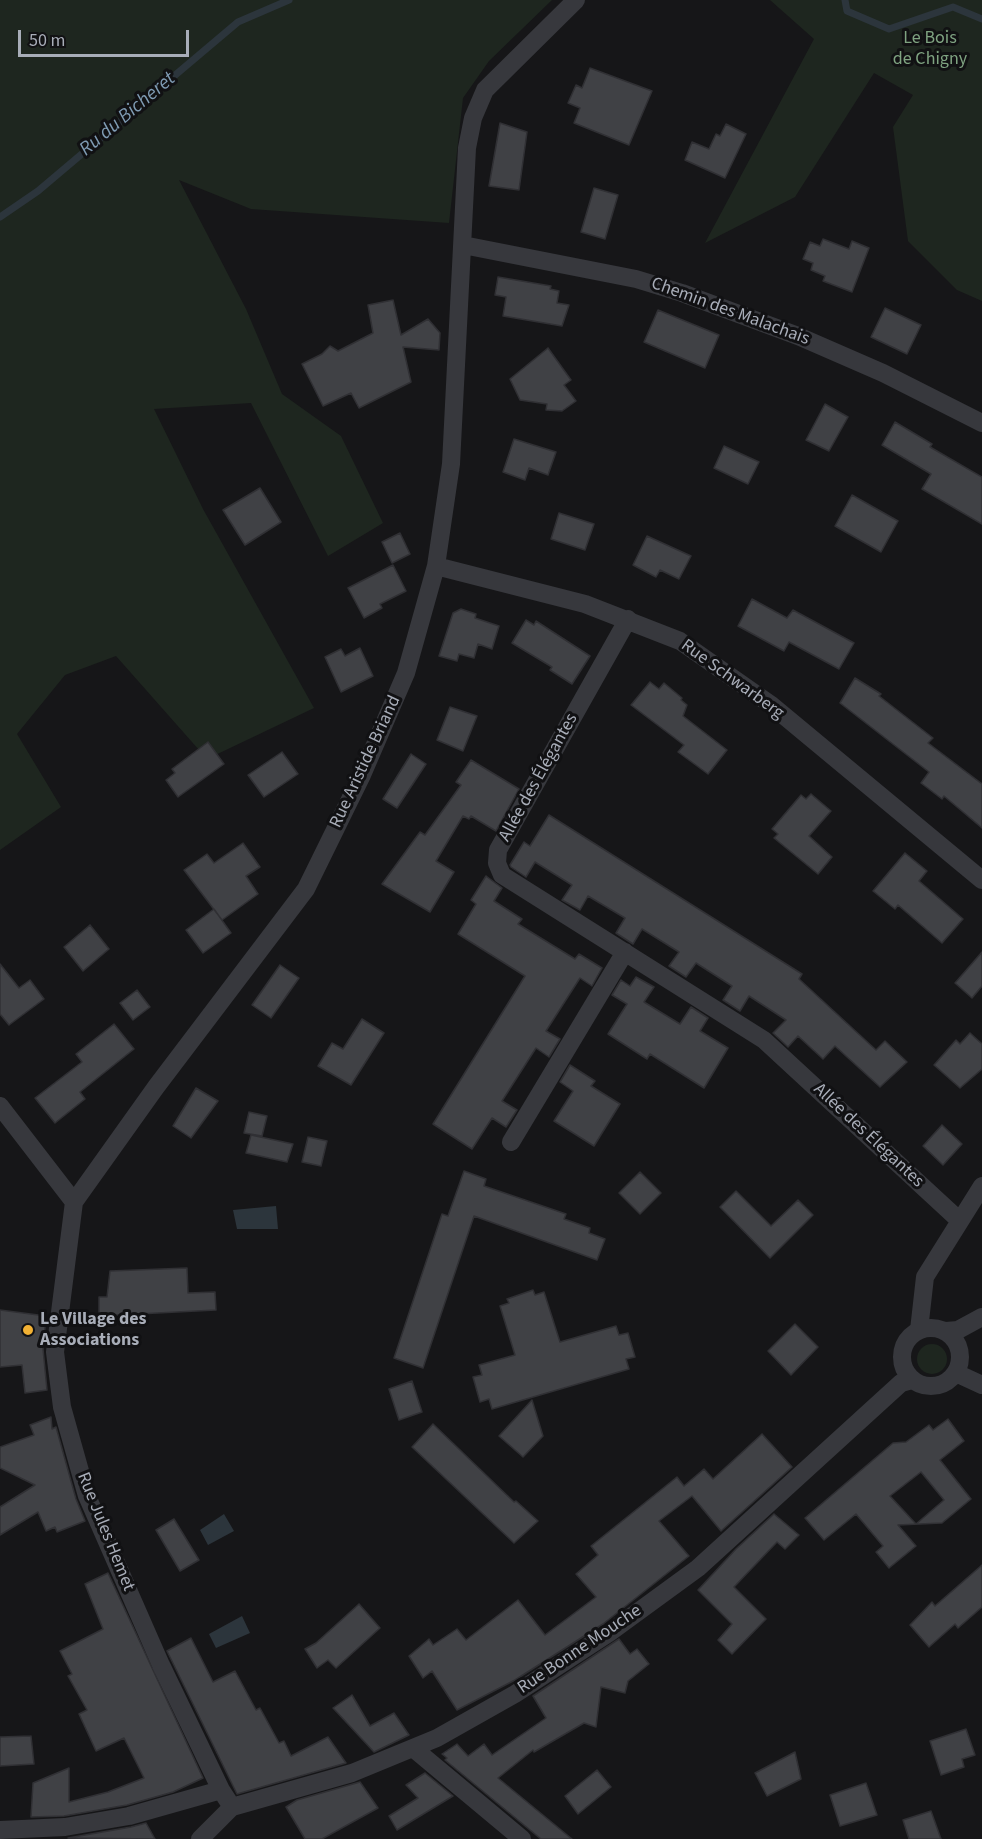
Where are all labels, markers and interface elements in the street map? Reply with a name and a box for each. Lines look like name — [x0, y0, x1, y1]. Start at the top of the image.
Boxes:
scale bar — [21, 18, 192, 56]
text: 50 m — [29, 28, 65, 53]
park label: Le Bois de Chigny — [893, 28, 967, 70]
water label: Ru du Bicheret — [75, 68, 181, 162]
street label: Chemin des Malachais — [648, 273, 812, 351]
street label: Rue Schwarberg — [676, 635, 788, 725]
street label: Rue Aristide Briand — [326, 692, 406, 832]
street label: Allée des Élégantes — [495, 710, 583, 846]
street label: Allée des Élégantes — [808, 1079, 928, 1193]
place label: Le Village des Associations — [40, 1309, 147, 1352]
marker: Le Village des Associations — [21, 1323, 35, 1337]
street label: Rue Jules Hemet — [71, 1470, 139, 1594]
street label: Rue Bonne Mouche — [514, 1601, 646, 1699]

